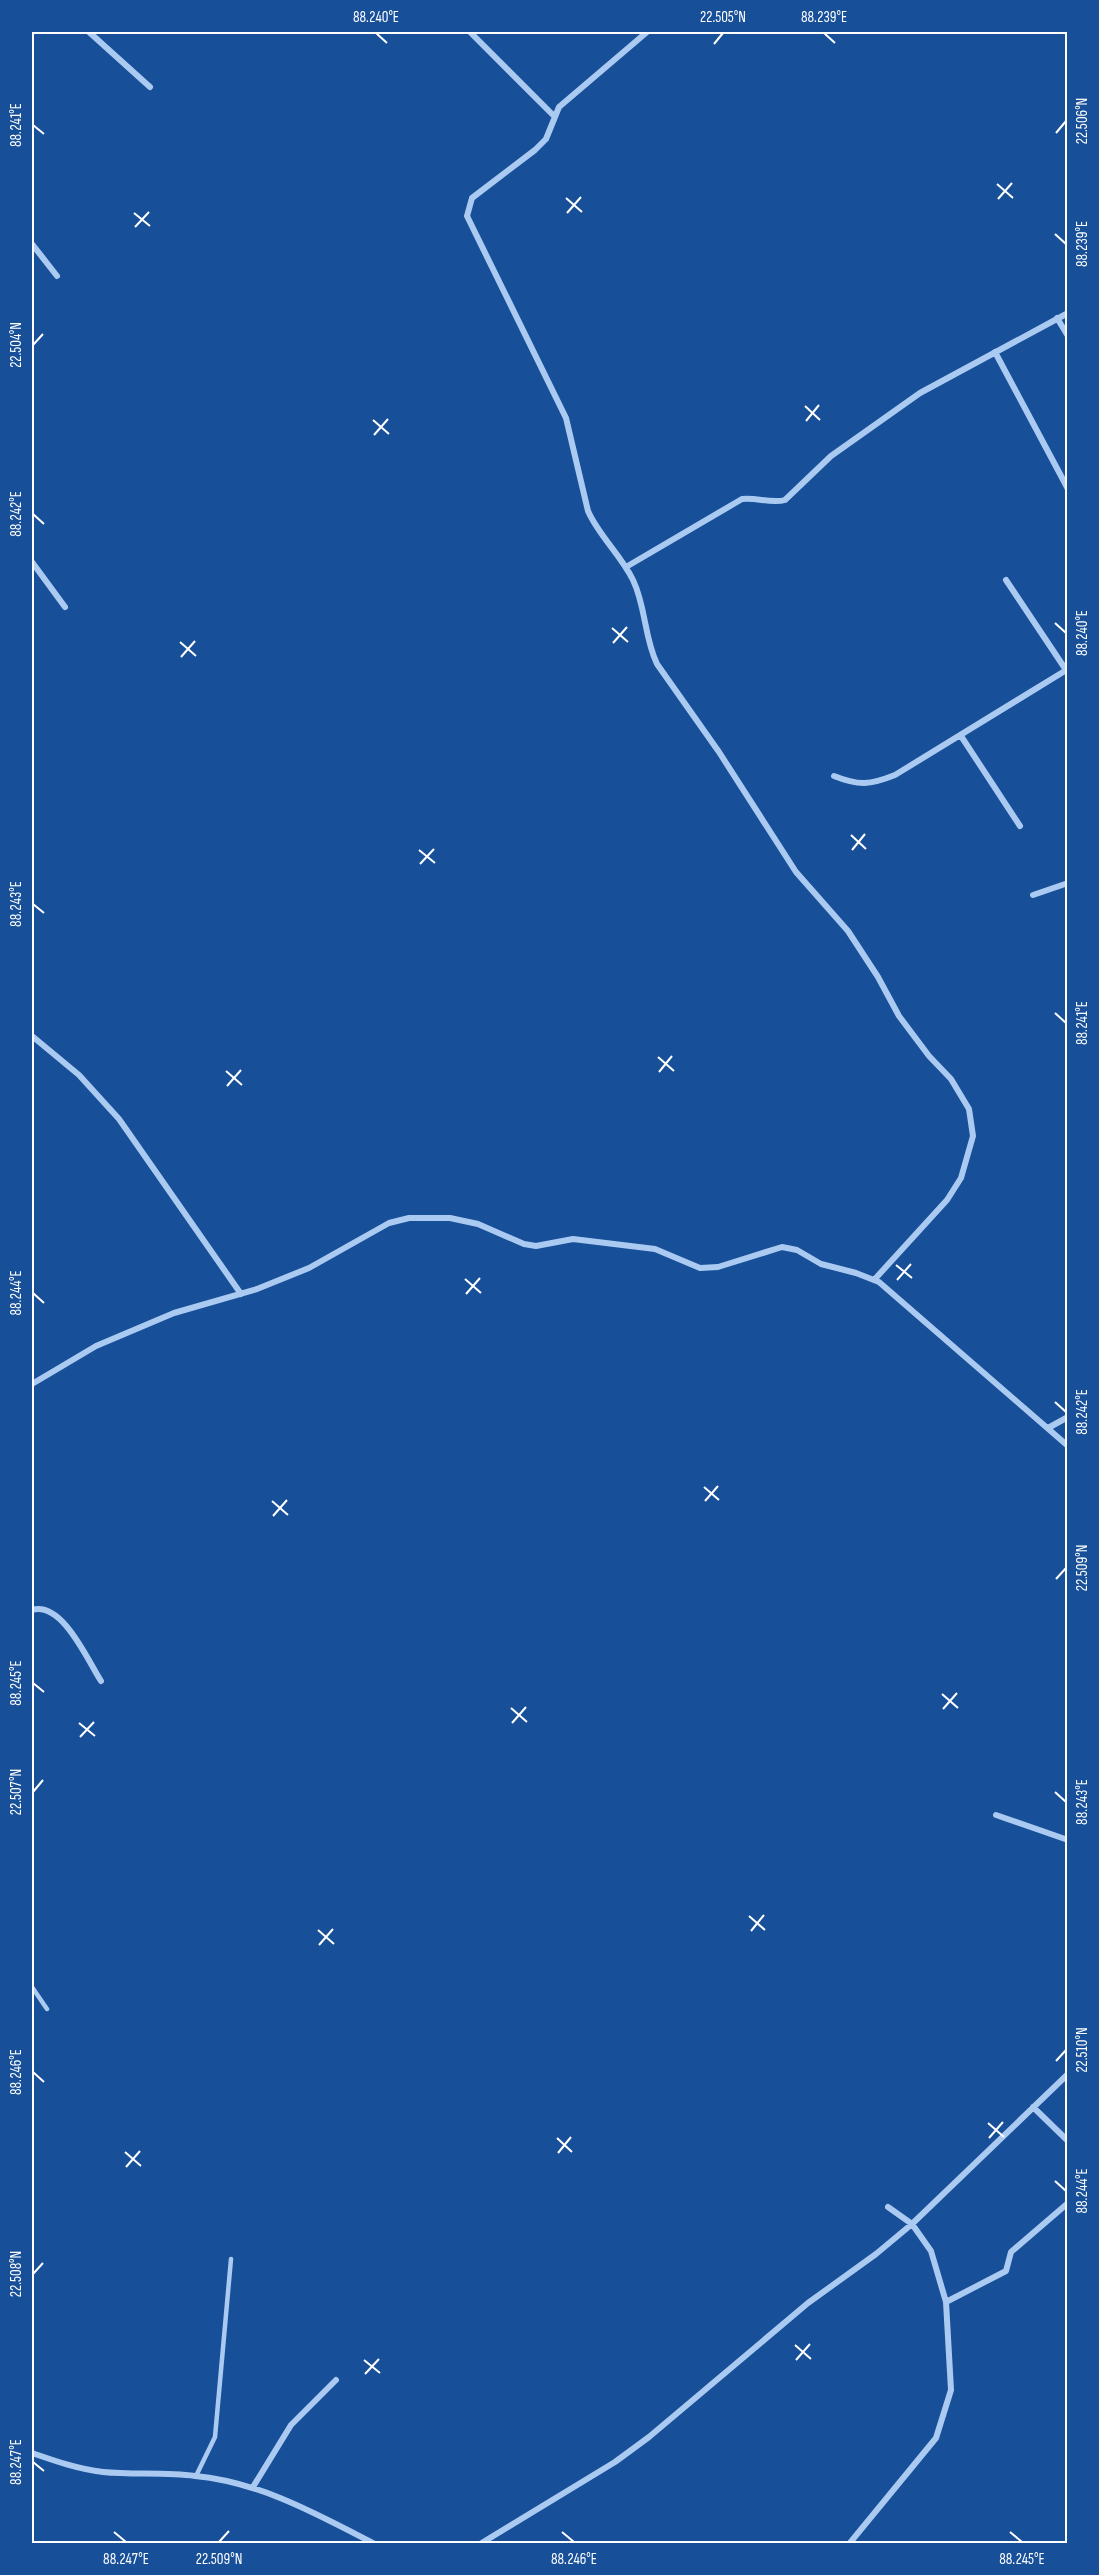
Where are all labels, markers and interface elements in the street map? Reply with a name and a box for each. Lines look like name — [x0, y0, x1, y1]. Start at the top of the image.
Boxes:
text: 88.240°E — [353, 8, 399, 27]
text: 22.505°N — [700, 8, 746, 27]
text: 88.239°E — [801, 8, 847, 27]
text: 22.506°N — [1073, 98, 1092, 144]
text: 88.241°E — [7, 103, 26, 147]
text: 88.239°E — [1073, 221, 1092, 267]
text: 22.504°N — [7, 322, 26, 368]
text: 88.242°E — [7, 491, 26, 537]
text: 88.240°E — [1073, 610, 1092, 656]
text: 88.243°E — [7, 881, 26, 927]
text: 88.241°E — [1073, 1001, 1092, 1045]
text: 88.244°E — [7, 1270, 26, 1316]
text: 88.242°E — [1073, 1389, 1092, 1435]
text: 22.509°N — [1073, 1545, 1092, 1591]
text: 88.245°E — [7, 1660, 26, 1706]
text: 22.507°N — [7, 1769, 26, 1815]
text: 88.243°E — [1073, 1779, 1092, 1825]
text: 22.510°N — [1073, 2027, 1092, 2073]
text: 88.246°E — [7, 2049, 26, 2095]
text: 88.244°E — [1073, 2168, 1092, 2214]
text: 22.508°N — [7, 2251, 26, 2297]
text: 88.247°E — [7, 2439, 26, 2485]
text: 88.247°E — [103, 2550, 149, 2569]
text: 22.509°N — [196, 2550, 242, 2569]
text: 88.246°E — [551, 2550, 597, 2569]
text: 88.245°E — [999, 2550, 1045, 2569]

